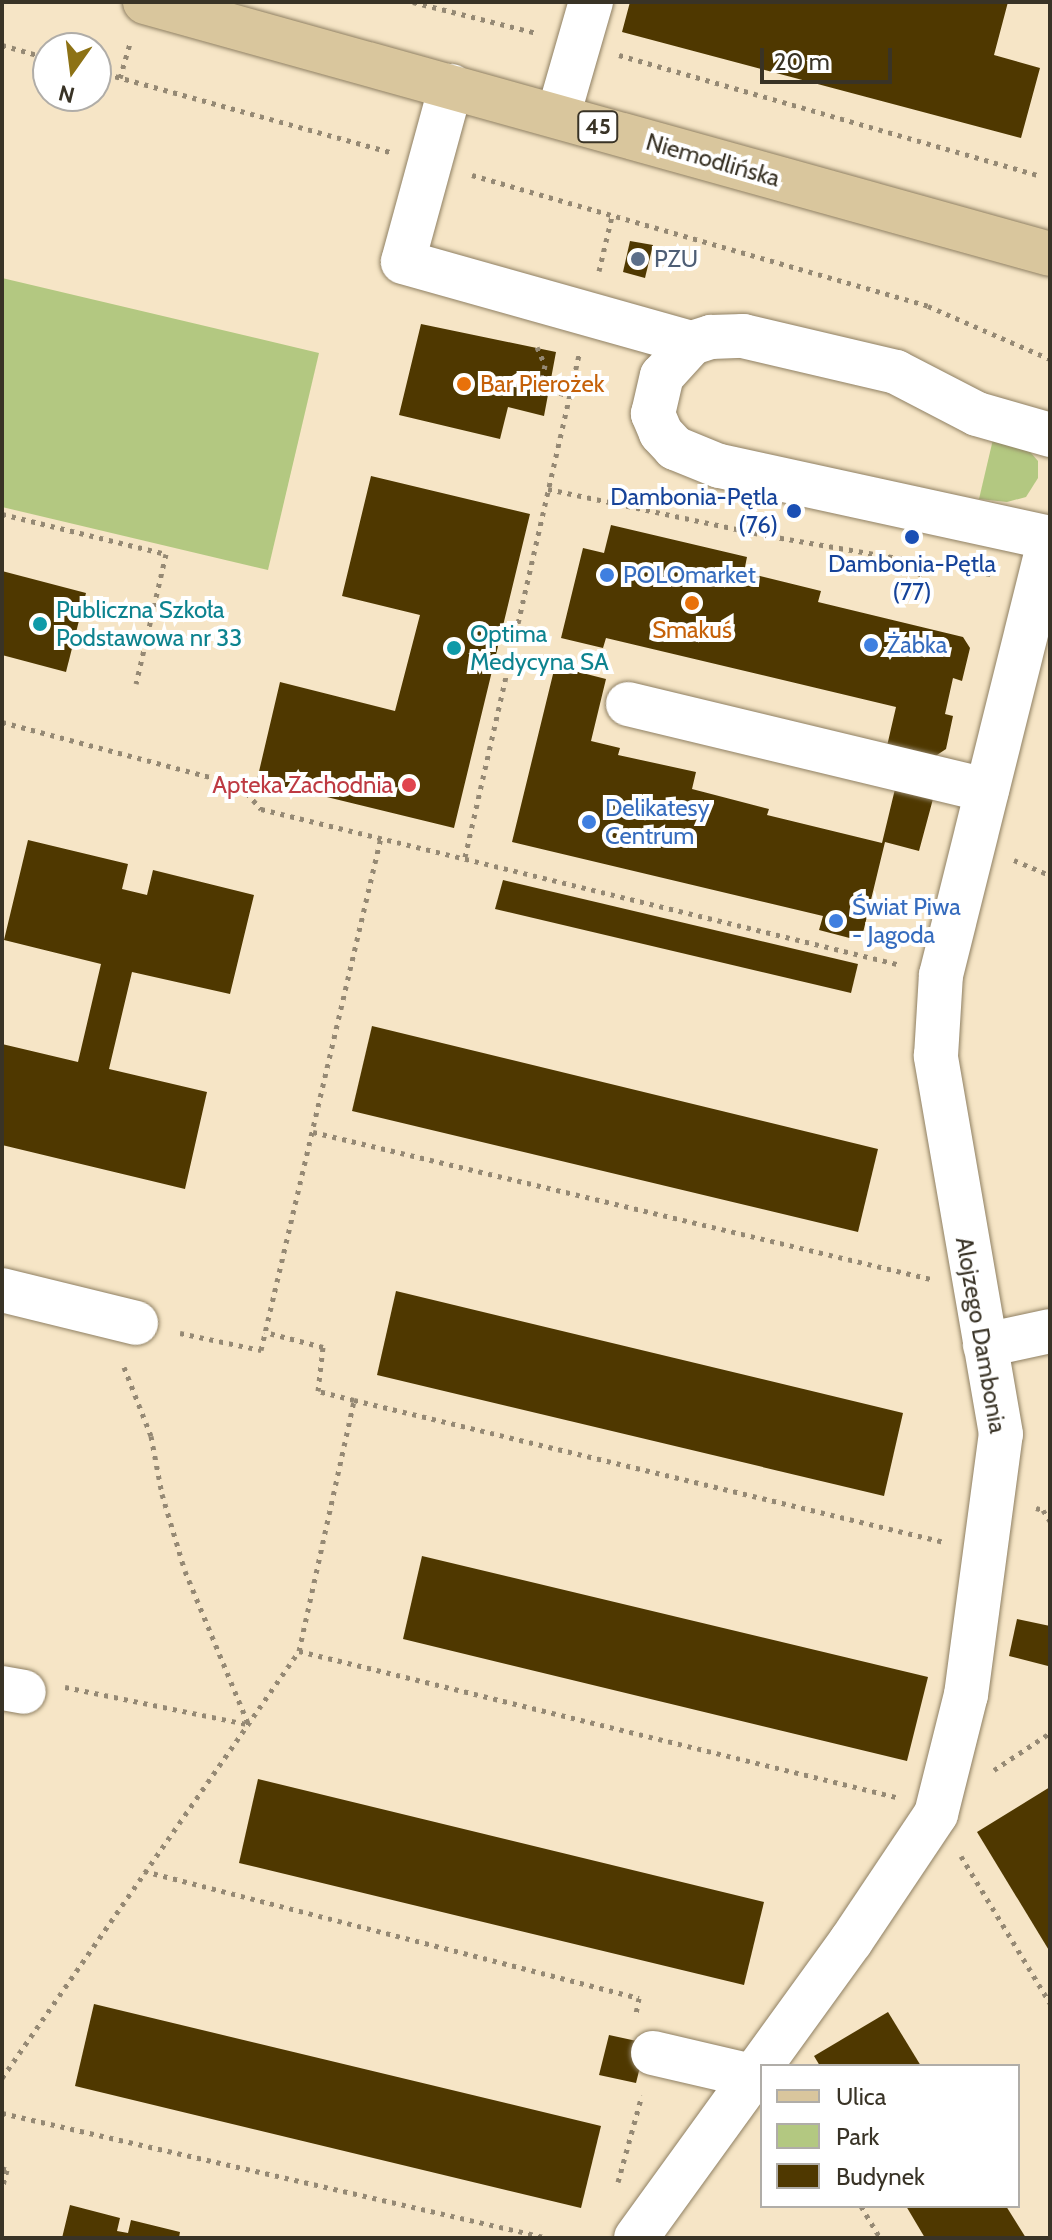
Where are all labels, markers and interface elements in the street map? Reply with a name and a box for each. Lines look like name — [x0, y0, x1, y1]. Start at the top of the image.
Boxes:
north arrow — [32, 32, 112, 112]
scale bar — [764, 32, 896, 82]
text: 20 m — [774, 47, 830, 76]
text: N — [56, 79, 77, 109]
road number: 45 — [576, 109, 620, 145]
street label: Niemodlińska — [643, 127, 783, 193]
place label: PZU — [654, 245, 698, 273]
marker: PZU — [629, 250, 647, 268]
place label: Bar Pierożek — [480, 370, 605, 398]
marker: Bar Pierożek — [455, 375, 473, 393]
place label: Dambonia-Pętla (76) — [610, 483, 778, 539]
marker: Dambonia-Pętla (76) — [785, 502, 803, 520]
marker: Dambonia-Pętla (77) — [903, 528, 921, 546]
place label: Dambonia-Pętla (77) — [828, 550, 996, 606]
place label: POLOmarket — [623, 561, 756, 589]
marker: POLOmarket — [598, 566, 616, 584]
marker: Smakuś — [683, 594, 701, 612]
place label: Publiczna Szkoła Podstawowa nr 33 — [56, 596, 242, 652]
marker: Publiczna Szkoła Podstawowa nr 33 — [31, 615, 49, 633]
place label: Smakuś — [652, 616, 732, 644]
place label: Optima Medycyna SA — [470, 620, 609, 676]
place label: Żabka — [887, 631, 947, 659]
marker: Żabka — [862, 636, 880, 654]
marker: Optima Medycyna SA — [445, 639, 463, 657]
place label: Apteka Zachodnia — [212, 771, 393, 799]
marker: Apteka Zachodnia — [400, 776, 418, 794]
place label: Delikatesy Centrum — [605, 794, 710, 850]
marker: Delikatesy Centrum — [580, 813, 598, 831]
place label: Świat Piwa - Jagoda — [852, 893, 961, 949]
marker: Świat Piwa - Jagoda — [827, 912, 845, 930]
street label: Alojzego Dambonia — [950, 1235, 1012, 1435]
legend — [760, 2064, 1020, 2208]
text: Ulica — [836, 2082, 886, 2111]
text: Park — [836, 2122, 879, 2151]
text: Budynek — [836, 2162, 925, 2191]

